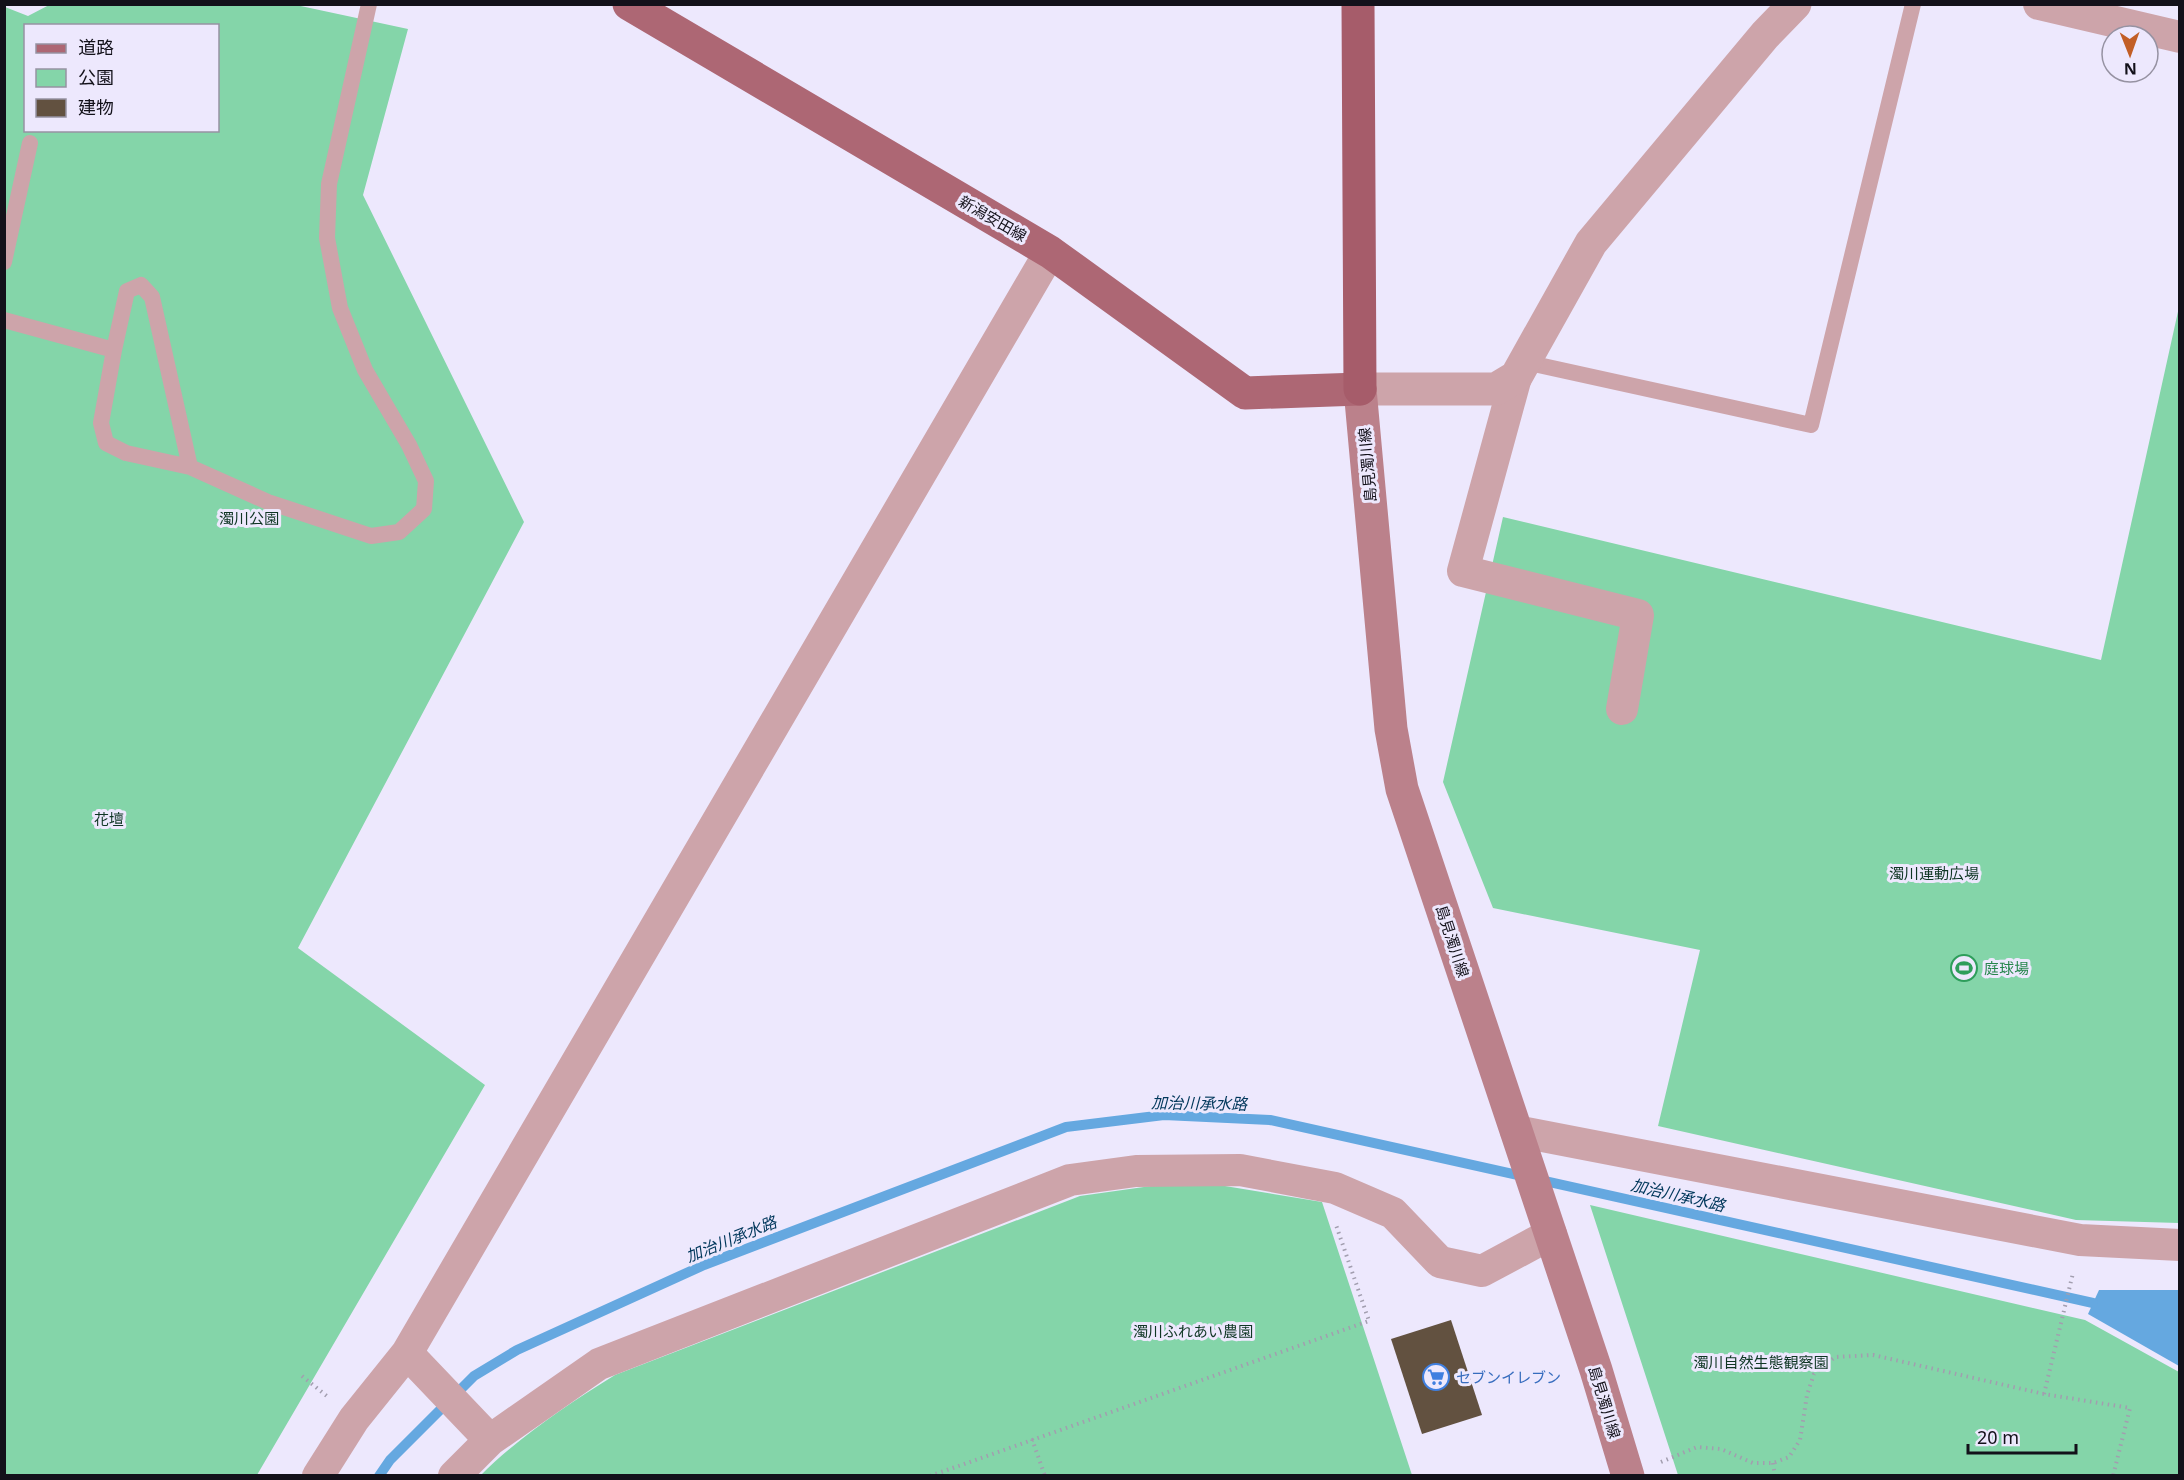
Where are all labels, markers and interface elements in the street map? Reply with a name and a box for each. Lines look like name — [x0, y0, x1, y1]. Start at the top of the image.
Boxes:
legend — [24, 24, 219, 132]
north arrow — [2100, 24, 2160, 84]
text: 道路 — [78, 35, 114, 59]
text: N — [2124, 58, 2137, 80]
text: 公園 — [78, 65, 114, 89]
text: 建物 — [78, 95, 114, 119]
street label: 新潟安田線 — [956, 191, 1030, 245]
street label: 島見濁川線 — [1354, 427, 1380, 503]
park label: 濁川公園 — [219, 508, 279, 528]
park label: 花壇 — [94, 809, 124, 829]
park label: 濁川運動広場 — [1889, 863, 1979, 883]
street label: 島見濁川線 — [1432, 902, 1474, 980]
sports icon: 庭球場 — [1949, 953, 1979, 983]
place label: 庭球場 — [1984, 958, 2029, 978]
water label: 加治川承水路 — [1151, 1091, 1249, 1115]
water label: 加治川承水路 — [1629, 1173, 1729, 1217]
water label: 加治川承水路 — [682, 1210, 781, 1267]
park label: 濁川ふれあい農園 — [1133, 1321, 1253, 1341]
park label: 濁川自然生態観察園 — [1693, 1352, 1829, 1372]
supermarket icon: セブンイレブン — [1421, 1362, 1451, 1392]
street label: 島見濁川線 — [1584, 1363, 1626, 1441]
place label: セブンイレブン — [1456, 1367, 1561, 1387]
scale bar — [1968, 1417, 2076, 1455]
text: 20 m — [1977, 1425, 2019, 1449]

